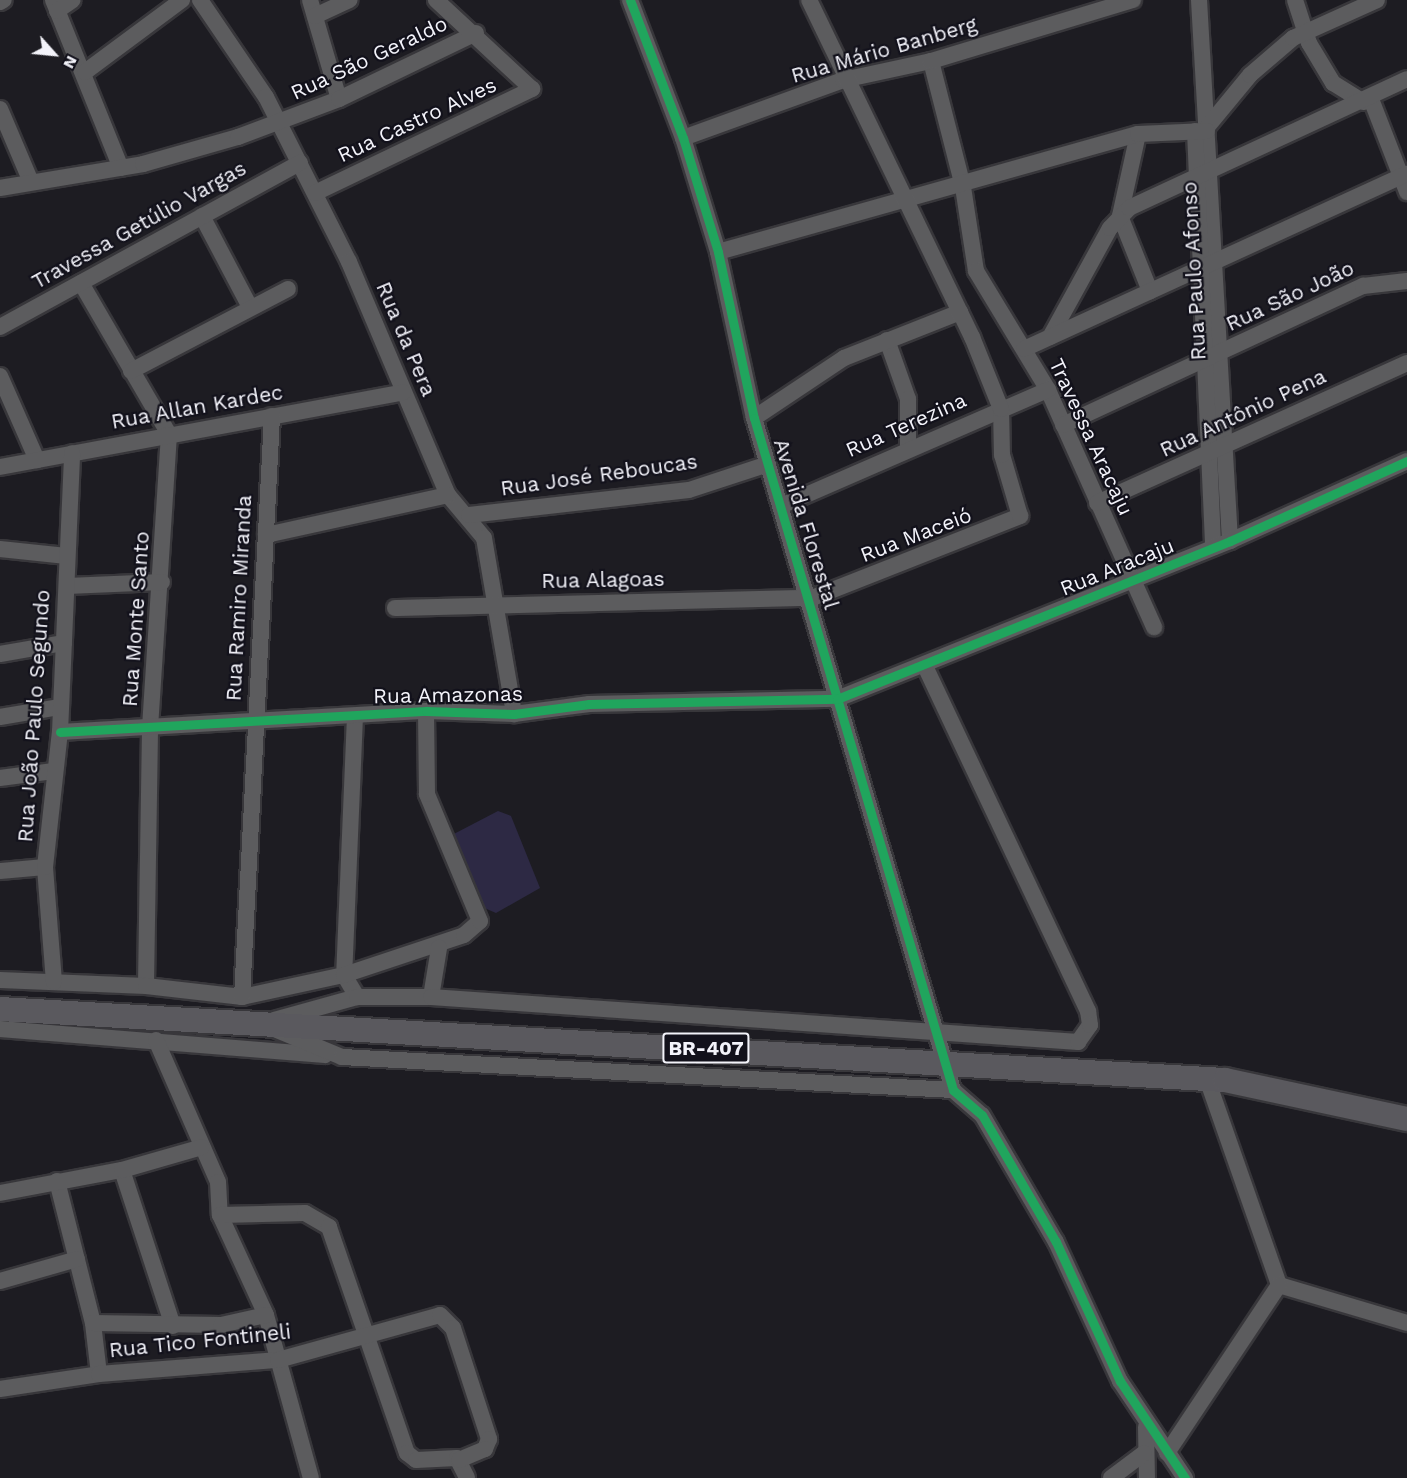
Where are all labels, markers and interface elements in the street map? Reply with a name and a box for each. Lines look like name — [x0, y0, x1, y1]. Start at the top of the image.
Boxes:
street label: Rua São Geraldo — [286, 11, 452, 105]
street label: Rua Mário Banberg — [788, 11, 980, 89]
north arrow — [24, 24, 84, 84]
text: N — [59, 53, 82, 72]
street label: Rua Castro Alves — [333, 72, 501, 168]
street label: Travessa Getúlio Vargas — [27, 155, 251, 295]
street label: Rua Paulo Afonso — [1177, 180, 1211, 362]
street label: Rua São João — [1221, 255, 1359, 337]
street label: Rua da Pera — [370, 278, 442, 400]
street label: Travessa Aracaju — [1043, 354, 1139, 520]
street label: Rua Antônio Pena — [1155, 363, 1331, 463]
street label: Rua Allan Kardec — [109, 379, 285, 435]
street label: Rua Terezina — [841, 387, 971, 463]
street label: Avenida Florestal — [768, 436, 844, 612]
street label: Rua José Reboucas — [498, 449, 700, 501]
street label: Rua Ramiro Miranda — [221, 494, 257, 702]
street label: Rua Maceió — [857, 502, 975, 568]
street label: Rua Monte Santo — [117, 530, 155, 708]
street label: Rua Aracaju — [1056, 532, 1178, 602]
street label: Rua Alagoas — [540, 566, 666, 594]
street label: Rua João Paulo Segundo — [13, 588, 55, 844]
street label: Rua Amazonas — [372, 681, 524, 709]
road number: BR-407 — [661, 1031, 751, 1065]
street label: Rua Tico Fontineli — [107, 1319, 293, 1363]

